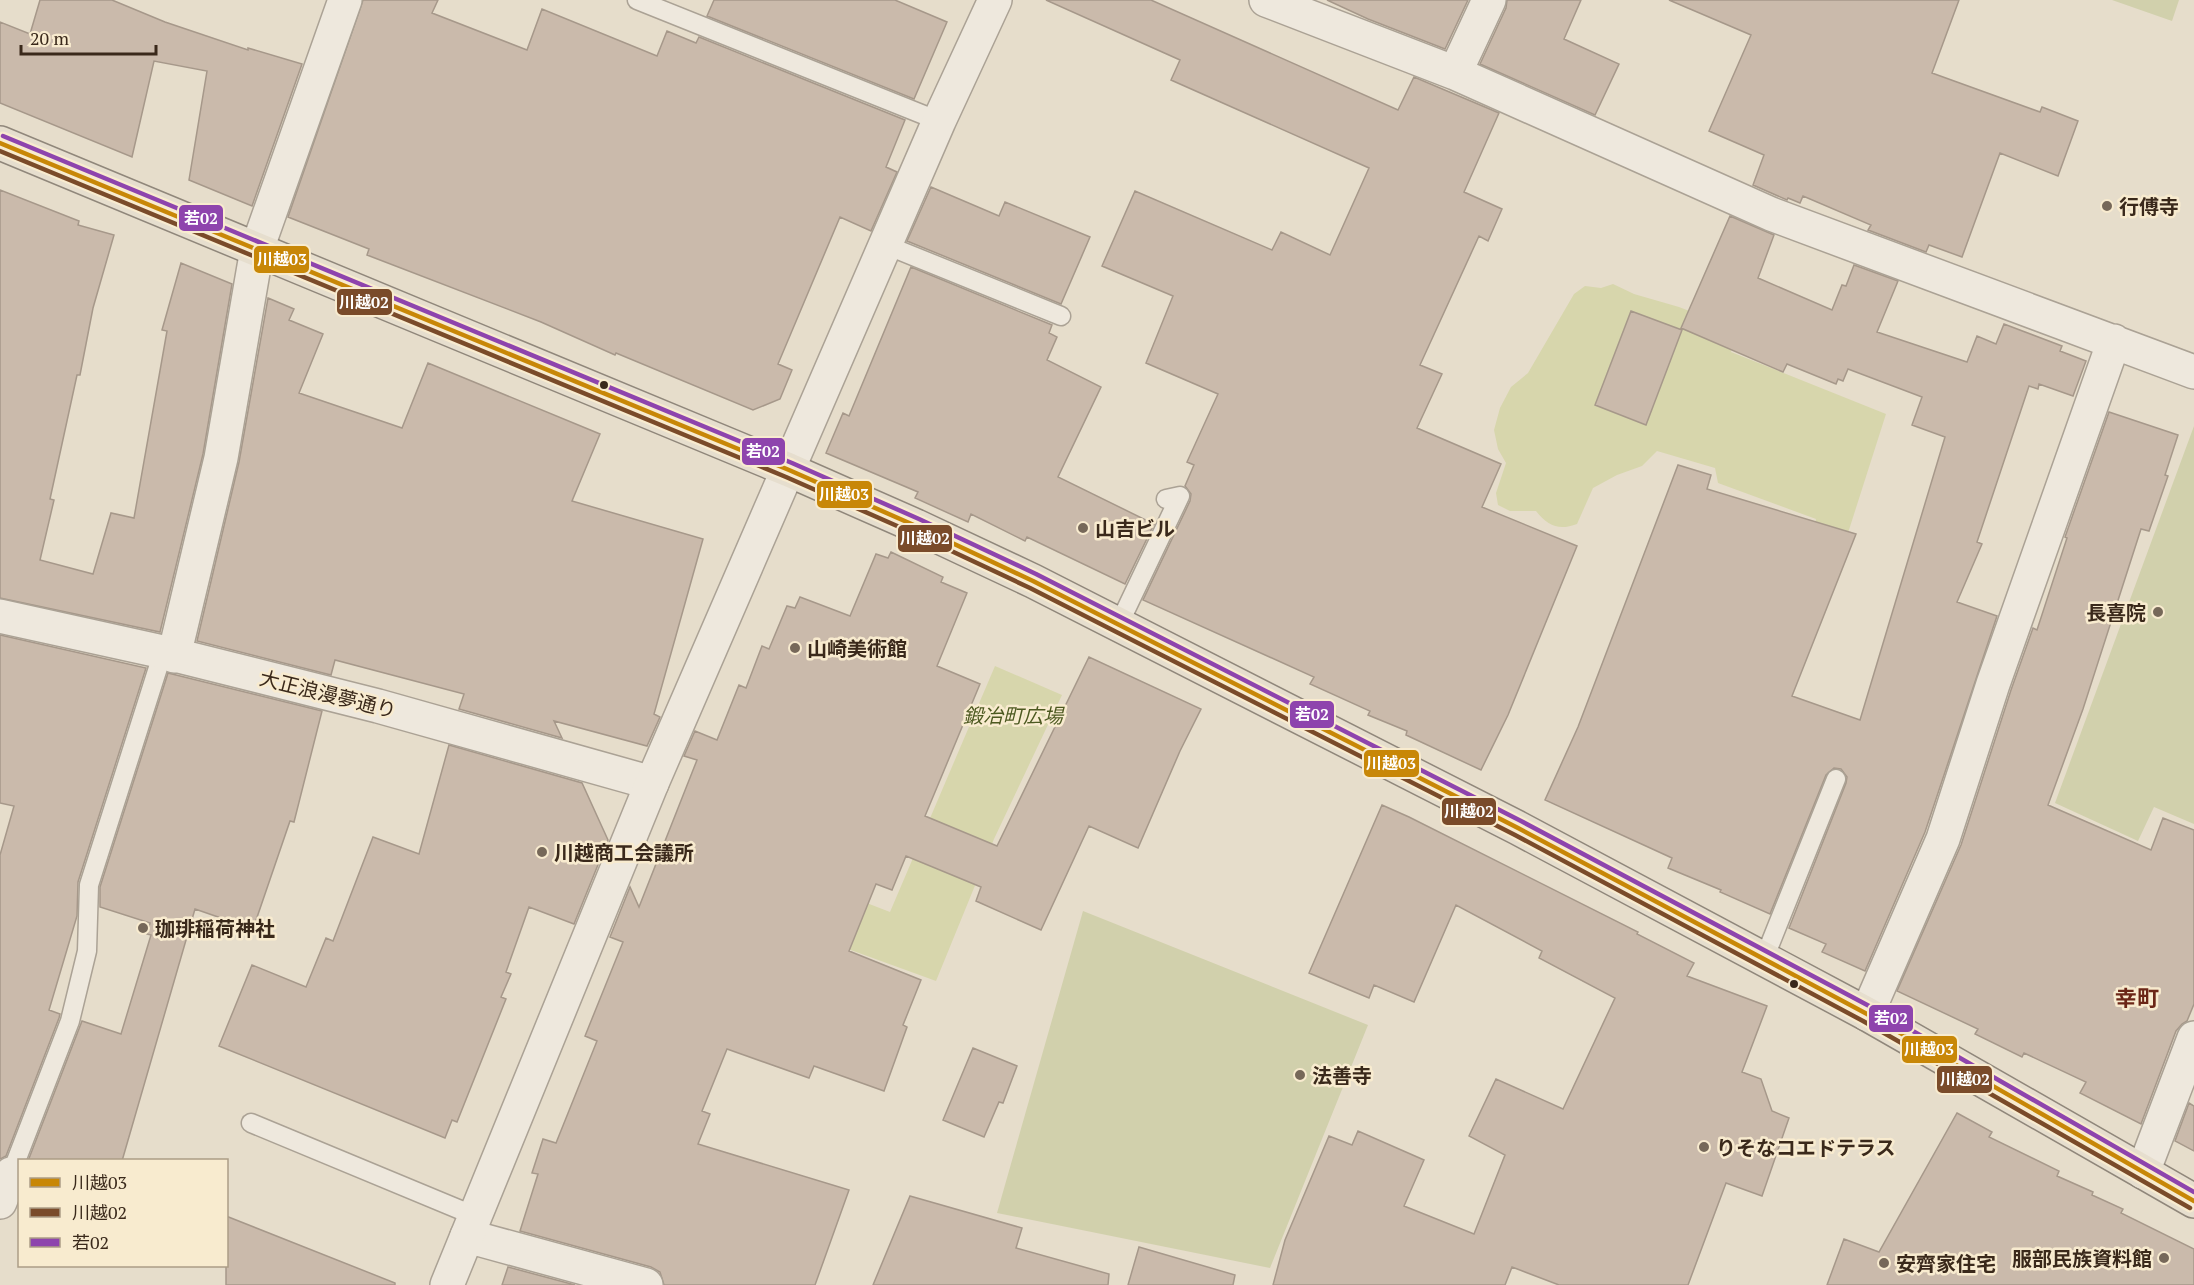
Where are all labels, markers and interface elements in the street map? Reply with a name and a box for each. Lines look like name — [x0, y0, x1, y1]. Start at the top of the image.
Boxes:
scale bar — [21, 18, 156, 56]
text: 20 m — [30, 26, 70, 50]
place label: 行傅寺 — [2119, 193, 2179, 220]
marker: 行傅寺 — [2100, 199, 2114, 213]
line badge: 若02 — [178, 204, 224, 232]
text: 若02 — [184, 207, 218, 229]
line badge: 川越03 — [253, 245, 310, 274]
text: 川越03 — [257, 248, 307, 270]
line badge: 川越02 — [336, 288, 393, 316]
text: 川越02 — [339, 291, 389, 313]
unlabelled marker — [598, 379, 610, 391]
line badge: 若02 — [741, 437, 786, 466]
text: 若02 — [746, 440, 780, 462]
line badge: 川越03 — [816, 480, 873, 509]
text: 川越03 — [819, 483, 869, 505]
place label: 山吉ビル — [1095, 515, 1175, 542]
marker: 山吉ビル — [1076, 521, 1090, 535]
line badge: 川越02 — [897, 524, 953, 553]
text: 川越02 — [900, 527, 950, 549]
place label: 長喜院 — [2086, 599, 2146, 626]
marker: 長喜院 — [2151, 605, 2165, 619]
place label: 山崎美術館 — [807, 635, 907, 662]
marker: 山崎美術館 — [788, 641, 802, 655]
street label: 大正浪漫夢通り — [257, 664, 399, 724]
line badge: 若02 — [1289, 700, 1335, 729]
park label: 鍛冶町広場 — [963, 702, 1065, 729]
text: 若02 — [1295, 703, 1329, 725]
line badge: 川越03 — [1363, 749, 1420, 778]
text: 川越03 — [1366, 752, 1416, 774]
line badge: 川越02 — [1441, 797, 1497, 826]
text: 川越02 — [1444, 800, 1494, 822]
place label: 川越商工会議所 — [554, 839, 694, 866]
marker: 川越商工会議所 — [535, 845, 549, 859]
place label: 珈琲稲荷神社 — [155, 915, 275, 942]
marker: 珈琲稲荷神社 — [136, 921, 150, 935]
unlabelled marker — [1788, 978, 1800, 990]
district label: 幸町 — [2115, 983, 2159, 1012]
line badge: 若02 — [1868, 1004, 1914, 1033]
text: 若02 — [1874, 1007, 1908, 1029]
line badge: 川越03 — [1901, 1035, 1958, 1064]
text: 川越03 — [1904, 1038, 1954, 1060]
place label: 法善寺 — [1312, 1062, 1372, 1089]
line badge: 川越02 — [1936, 1065, 1993, 1094]
marker: 法善寺 — [1293, 1068, 1307, 1082]
text: 川越02 — [1940, 1068, 1990, 1090]
place label: りそなコエドテラス — [1716, 1134, 1896, 1161]
marker: りそなコエドテラス — [1697, 1140, 1711, 1154]
legend — [18, 1159, 228, 1267]
text: 川越03 — [72, 1170, 127, 1194]
text: 川越02 — [72, 1200, 127, 1224]
text: 若02 — [72, 1230, 109, 1254]
place label: 服部民族資料館 — [2012, 1245, 2152, 1272]
place label: 安齊家住宅 — [1896, 1250, 1996, 1277]
marker: 服部民族資料館 — [2157, 1251, 2171, 1265]
marker: 安齊家住宅 — [1877, 1256, 1891, 1270]

